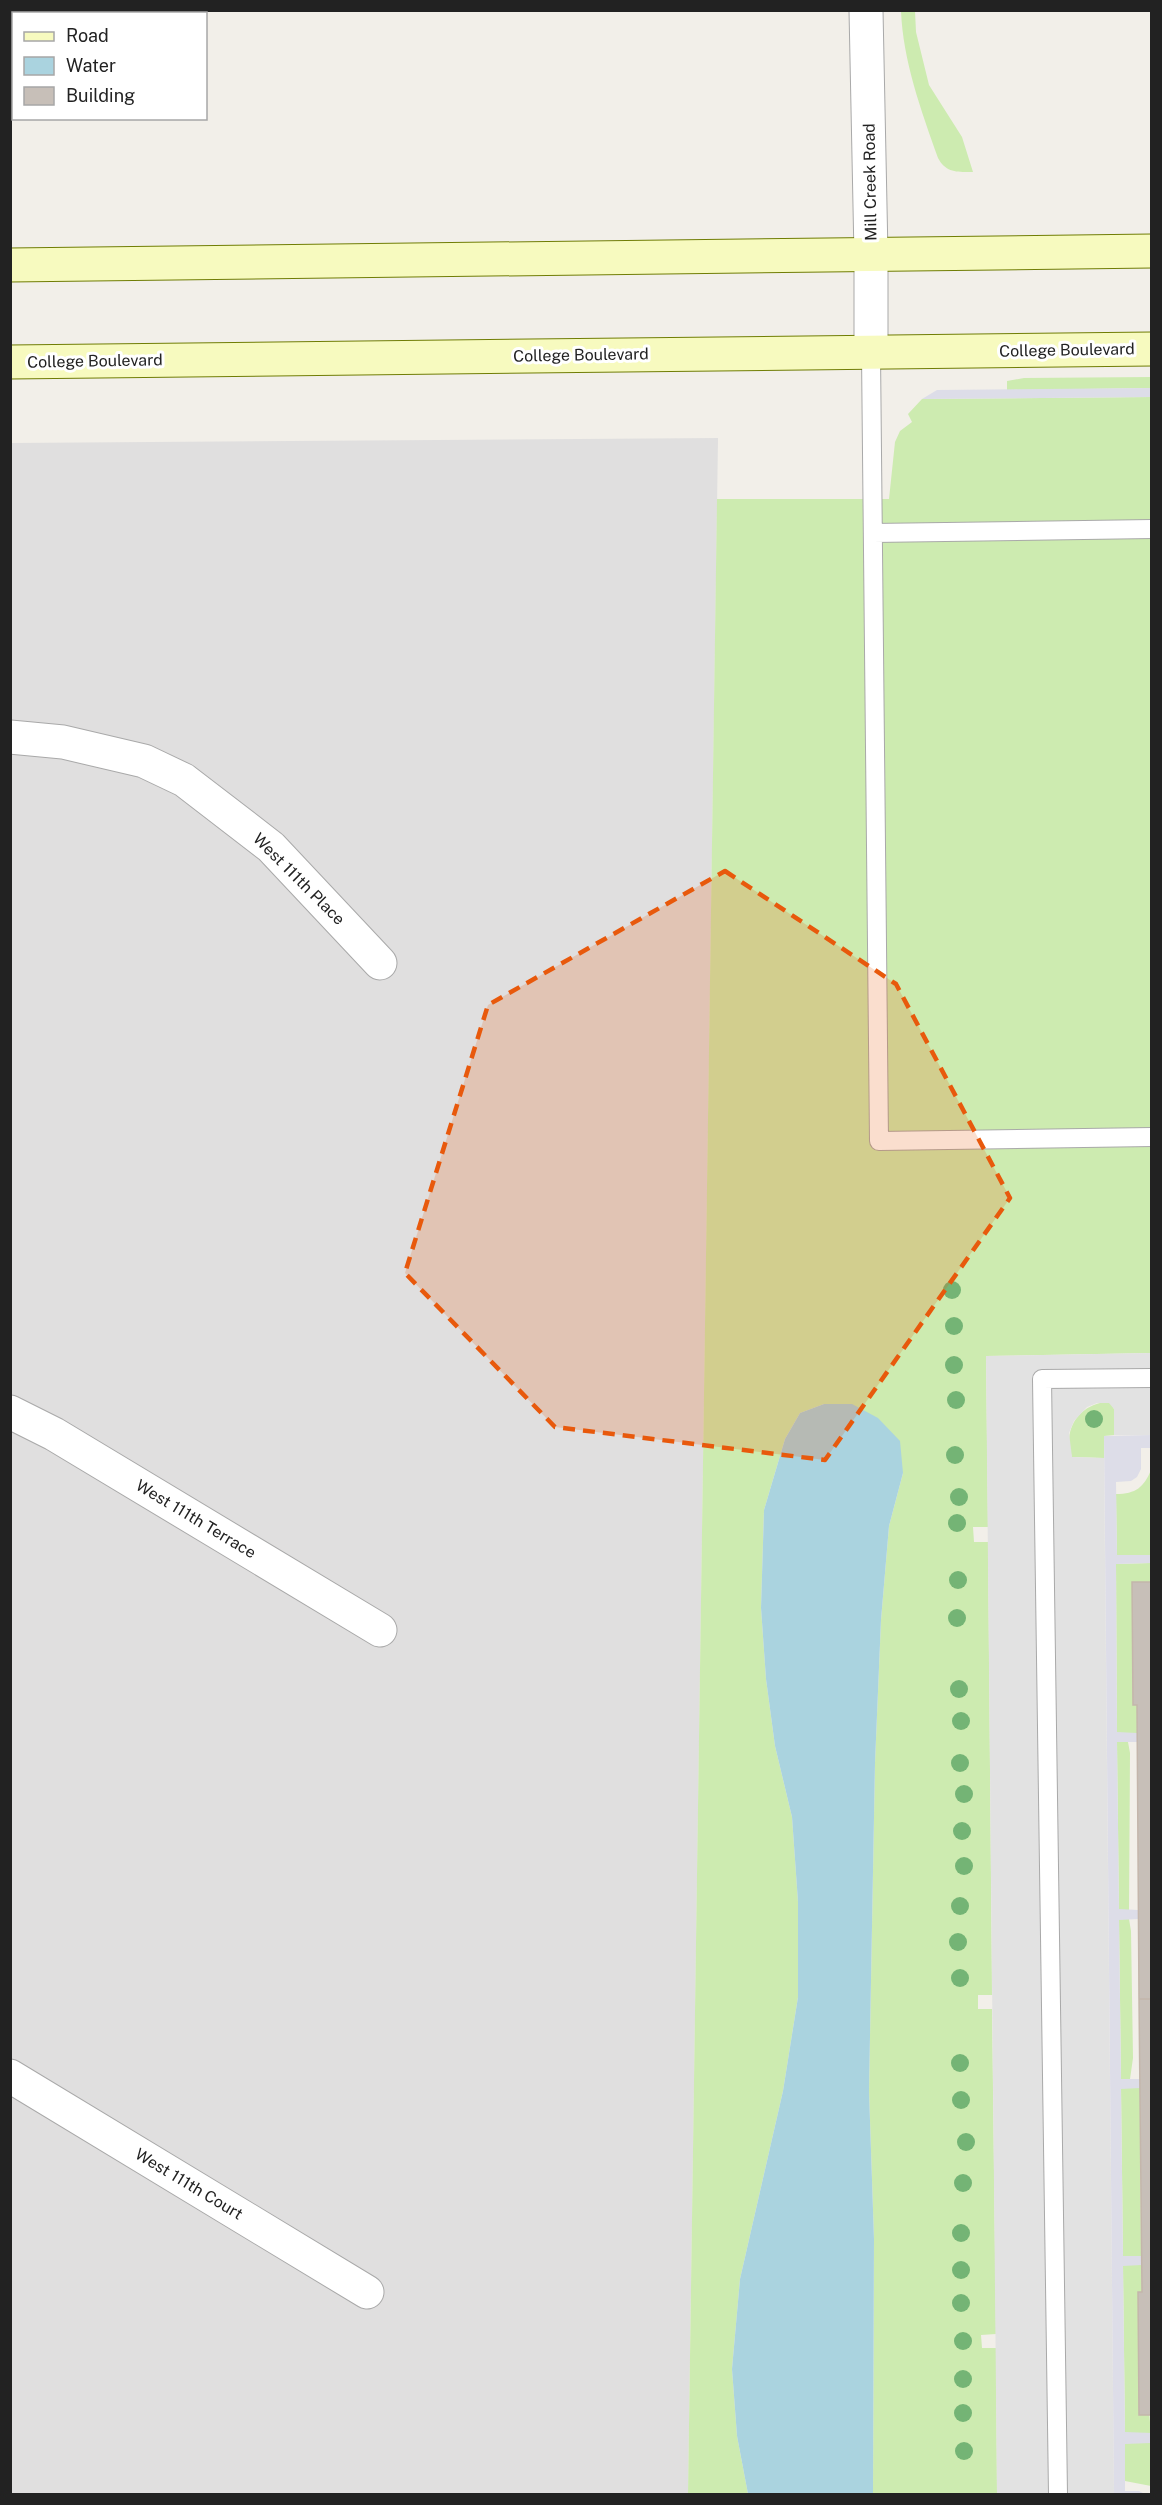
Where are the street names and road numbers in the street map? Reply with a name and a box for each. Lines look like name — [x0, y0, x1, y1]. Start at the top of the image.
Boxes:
street label: Mill Creek Road — [859, 123, 881, 241]
street label: College Boulevard — [999, 339, 1135, 361]
street label: College Boulevard — [513, 344, 649, 366]
street label: College Boulevard — [27, 350, 163, 372]
street label: West 111th Place — [249, 829, 349, 929]
street label: West 111th Terrace — [133, 1476, 259, 1562]
street label: West 111th Court — [132, 2144, 246, 2224]

